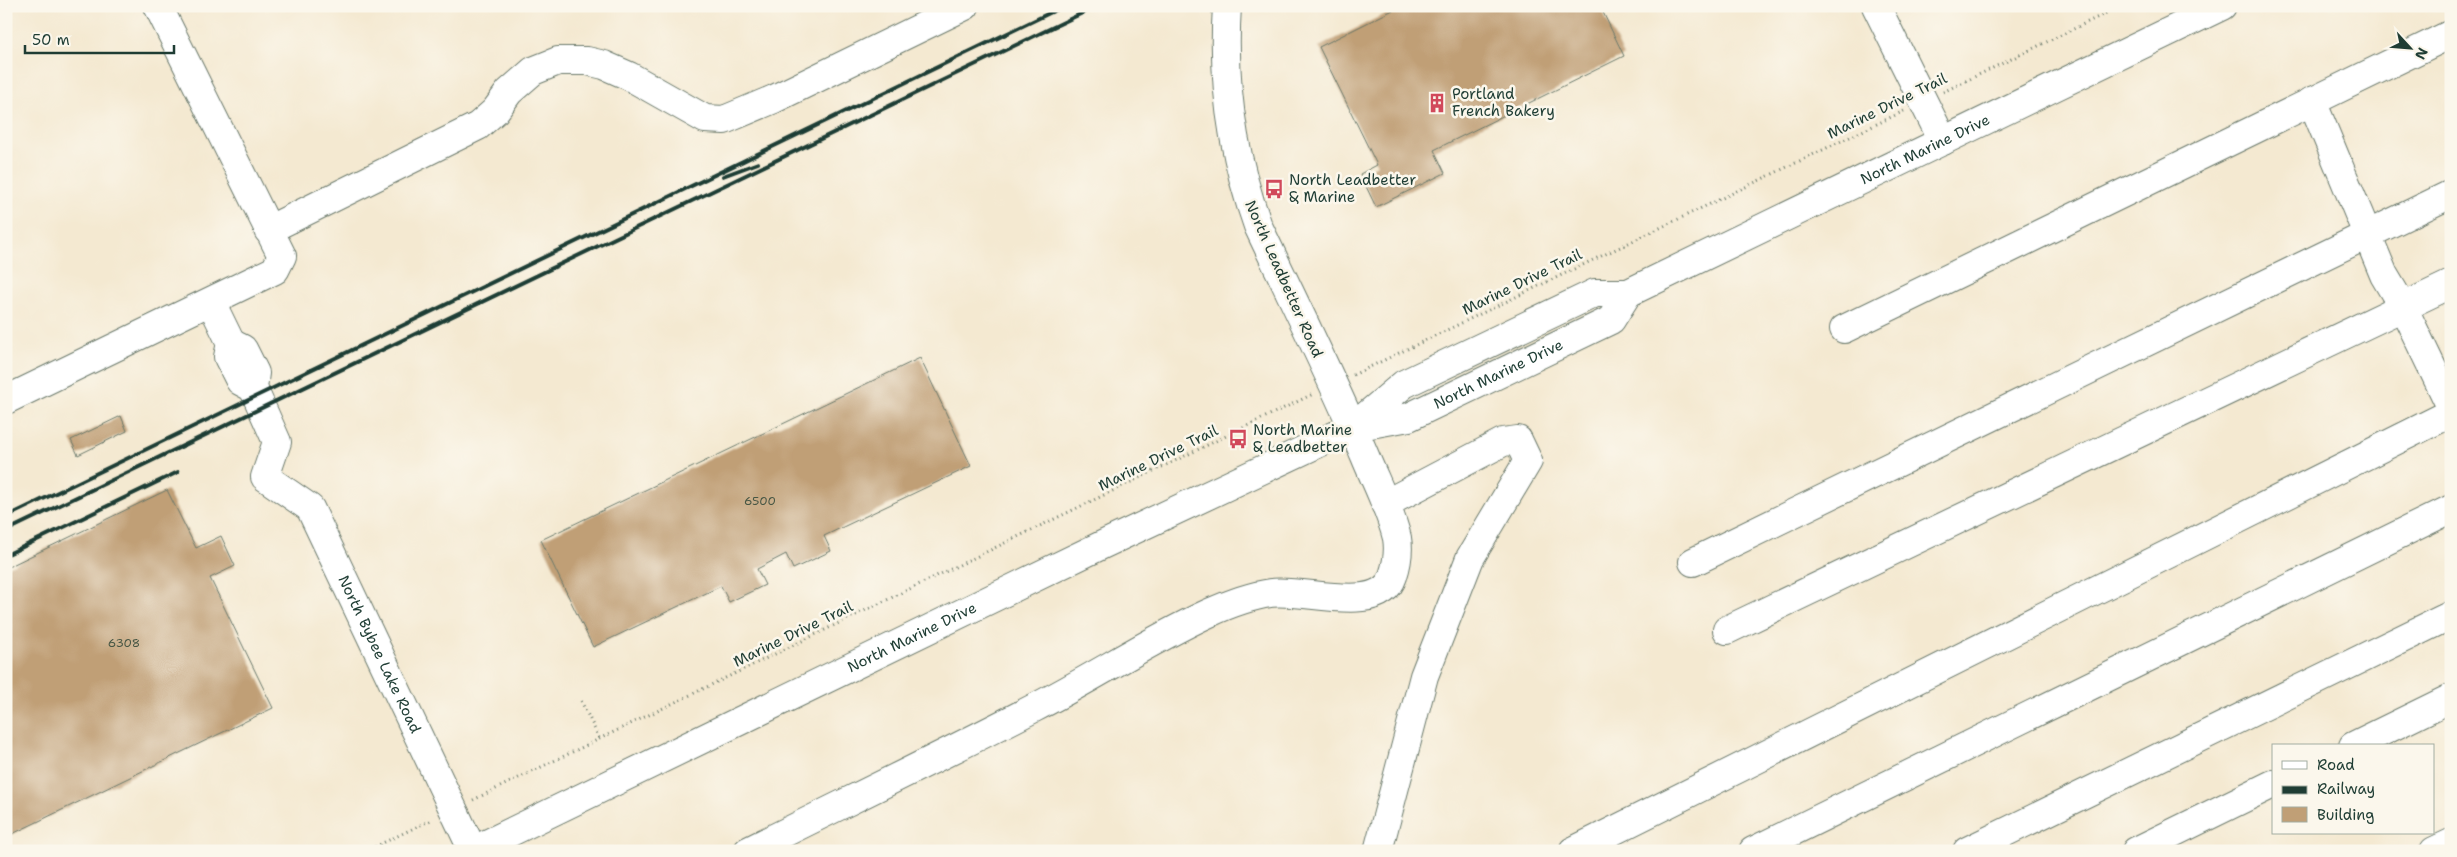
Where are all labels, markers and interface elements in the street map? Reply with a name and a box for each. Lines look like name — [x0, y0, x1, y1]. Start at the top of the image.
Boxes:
scale bar — [25, 22, 174, 54]
north arrow — [2384, 22, 2434, 72]
text: 50 m — [32, 30, 70, 50]
text: N — [2411, 45, 2432, 63]
street label: Marine Drive Trail — [1824, 68, 1951, 144]
place label: Portland French Bakery — [1452, 84, 1555, 121]
building icon: Portland French Bakery — [1426, 92, 1448, 114]
street label: North Marine Drive — [1857, 110, 1993, 189]
place label: North Leadbetter & Marine — [1289, 170, 1416, 207]
bus stop icon: North Leadbetter & Marine — [1263, 178, 1285, 200]
street label: North Leadbetter Road — [1240, 197, 1328, 361]
street label: Marine Drive Trail — [1459, 244, 1586, 320]
street label: North Marine Drive — [1430, 334, 1566, 414]
street label: Marine Drive Trail — [1095, 420, 1222, 496]
place label: North Marine & Leadbetter — [1253, 420, 1352, 457]
bus stop icon: North Marine & Leadbetter — [1227, 428, 1249, 450]
house number: 6500 — [744, 493, 776, 509]
street label: North Bybee Lake Road — [333, 572, 426, 737]
street label: Marine Drive Trail — [730, 596, 857, 672]
street label: North Marine Drive — [844, 597, 980, 677]
house number: 6308 — [108, 635, 140, 651]
legend — [2272, 744, 2434, 834]
text: Road — [2317, 755, 2355, 775]
text: Railway — [2317, 779, 2375, 799]
text: Building — [2317, 805, 2374, 825]

